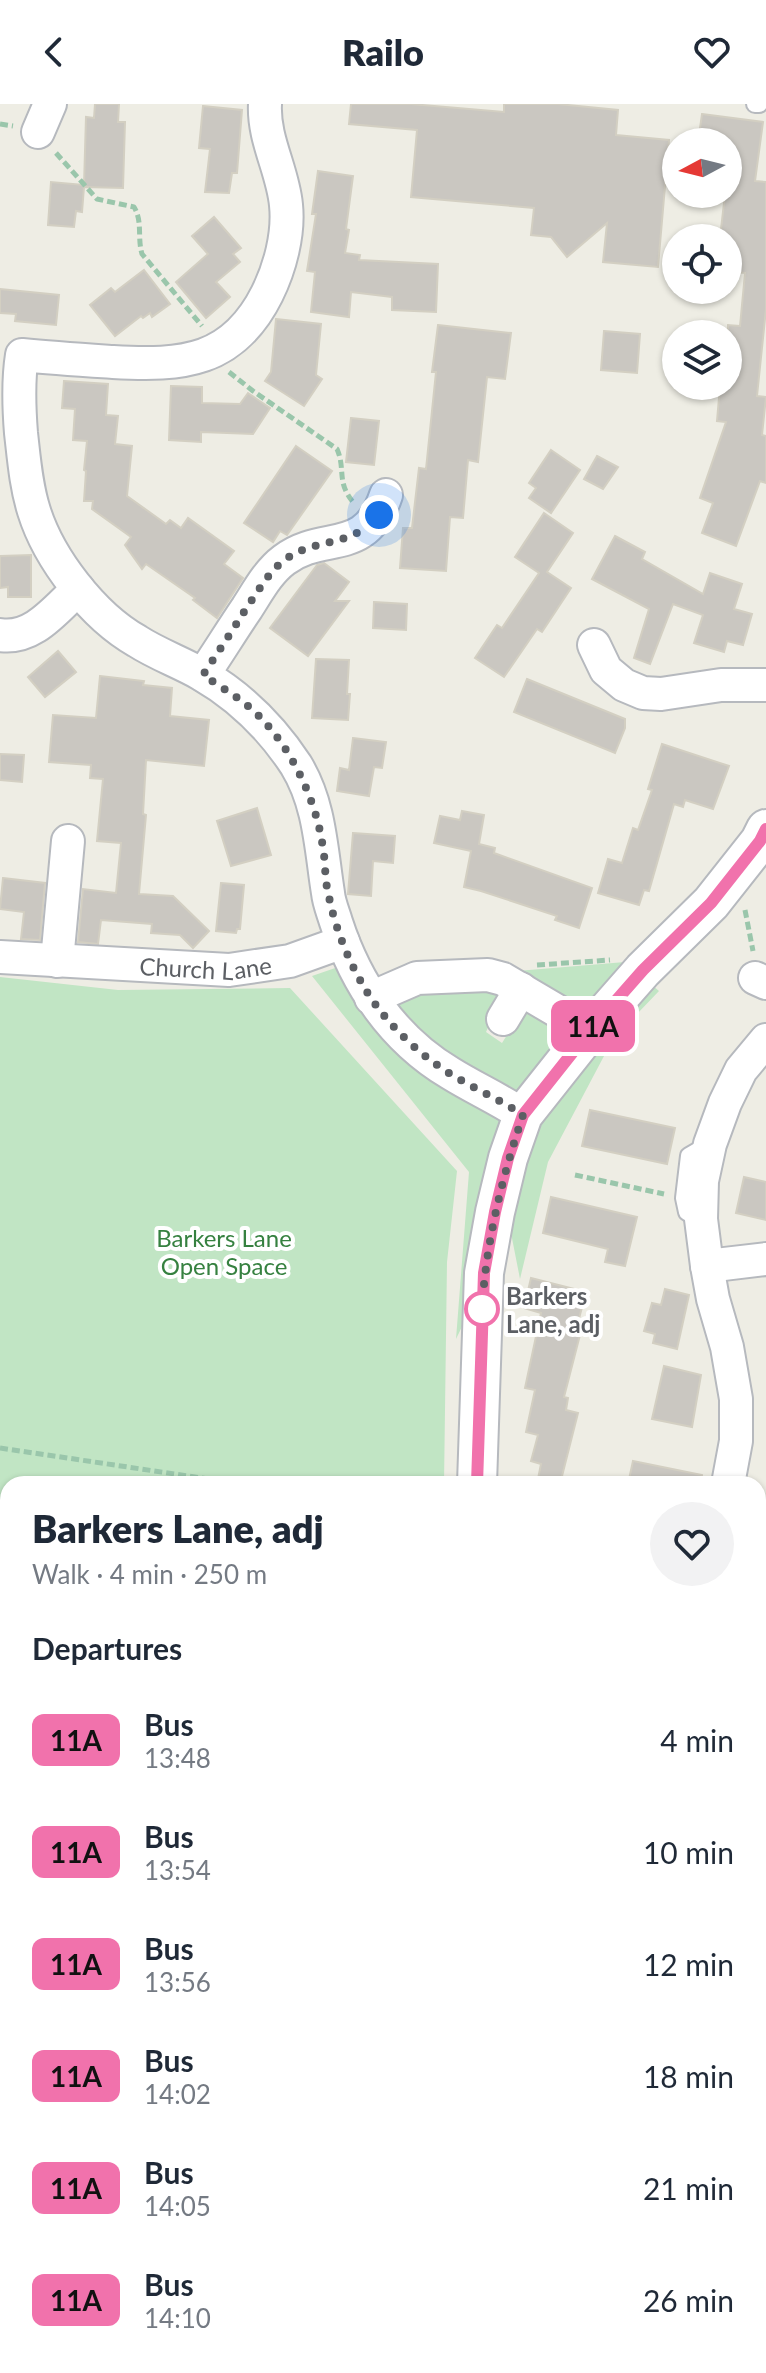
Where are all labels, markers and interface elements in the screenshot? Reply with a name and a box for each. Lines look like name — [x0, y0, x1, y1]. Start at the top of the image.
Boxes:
icon: back — [32, 30, 76, 74]
text: Railo — [342, 30, 424, 74]
icon: heart — [690, 30, 734, 74]
north arrow — [662, 128, 742, 208]
map controls — [662, 128, 742, 400]
button: locate — [662, 224, 742, 304]
button: layers — [662, 320, 742, 400]
your location — [359, 495, 399, 535]
street label: Church Lane — [139, 949, 274, 985]
line badge: 11A — [547, 1000, 639, 1052]
text: 11A — [567, 1009, 619, 1043]
park label: Barkers Lane Open Space — [156, 1223, 292, 1280]
place label: Barkers Lane, adj — [506, 1281, 600, 1338]
marker: Barkers Lane, adj — [465, 1292, 499, 1326]
button: heart — [650, 1502, 734, 1586]
text: Barkers Lane, adj — [32, 1505, 324, 1551]
text: Walk · 4 min · 250 m — [32, 1558, 267, 1590]
text: Departures — [32, 1630, 182, 1666]
text: Bus — [144, 1706, 194, 1742]
text: 4 min — [660, 1722, 734, 1758]
text: 11A — [50, 1723, 102, 1757]
text: 13:48 — [144, 1742, 211, 1774]
text: Bus — [144, 1818, 194, 1854]
text: 10 min — [643, 1834, 734, 1870]
text: 11A — [50, 1835, 102, 1869]
text: 13:54 — [144, 1854, 211, 1886]
text: Bus — [144, 1930, 194, 1966]
text: 12 min — [643, 1946, 734, 1982]
text: 11A — [50, 1947, 102, 1981]
text: 13:56 — [144, 1966, 211, 1998]
text: Bus — [144, 2042, 194, 2078]
text: 18 min — [643, 2058, 734, 2094]
text: 11A — [50, 2059, 102, 2093]
text: 14:02 — [144, 2078, 211, 2110]
text: Bus — [144, 2154, 194, 2190]
text: 21 min — [643, 2170, 734, 2206]
text: 11A — [50, 2171, 102, 2205]
text: 14:05 — [144, 2190, 211, 2222]
text: Bus — [144, 2266, 194, 2302]
text: 26 min — [643, 2282, 734, 2318]
text: 11A — [50, 2283, 102, 2317]
text: 14:10 — [144, 2302, 211, 2334]

